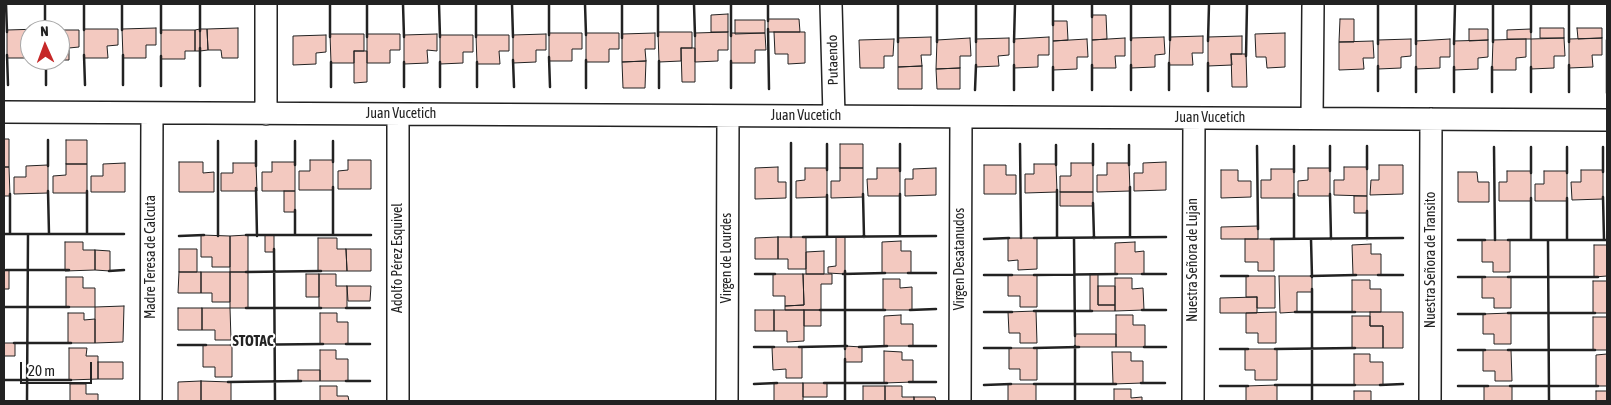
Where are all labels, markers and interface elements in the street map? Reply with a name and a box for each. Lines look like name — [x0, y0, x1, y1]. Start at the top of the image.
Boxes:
north arrow — [20, 20, 70, 70]
text: N — [40, 23, 49, 39]
street label: Putaendo — [824, 35, 842, 85]
street label: Juan Vucetich — [366, 106, 436, 122]
street label: Juan Vucetich — [771, 108, 841, 124]
street label: Juan Vucetich — [1175, 110, 1245, 126]
street label: Nuestra Señora de Transito — [1423, 192, 1439, 328]
street label: Madre Teresa de Calcuta — [143, 195, 159, 319]
street label: Nuestra Señora de Lujan — [1185, 198, 1201, 322]
street label: Adolfo Pérez Esquivel — [390, 203, 406, 313]
street label: Virgen Desatanudos — [952, 208, 968, 310]
street label: Virgen de Lourdes — [719, 213, 735, 303]
district label: STOTAC — [232, 332, 274, 350]
scale bar — [22, 352, 95, 384]
text: 20 m — [28, 362, 55, 379]

